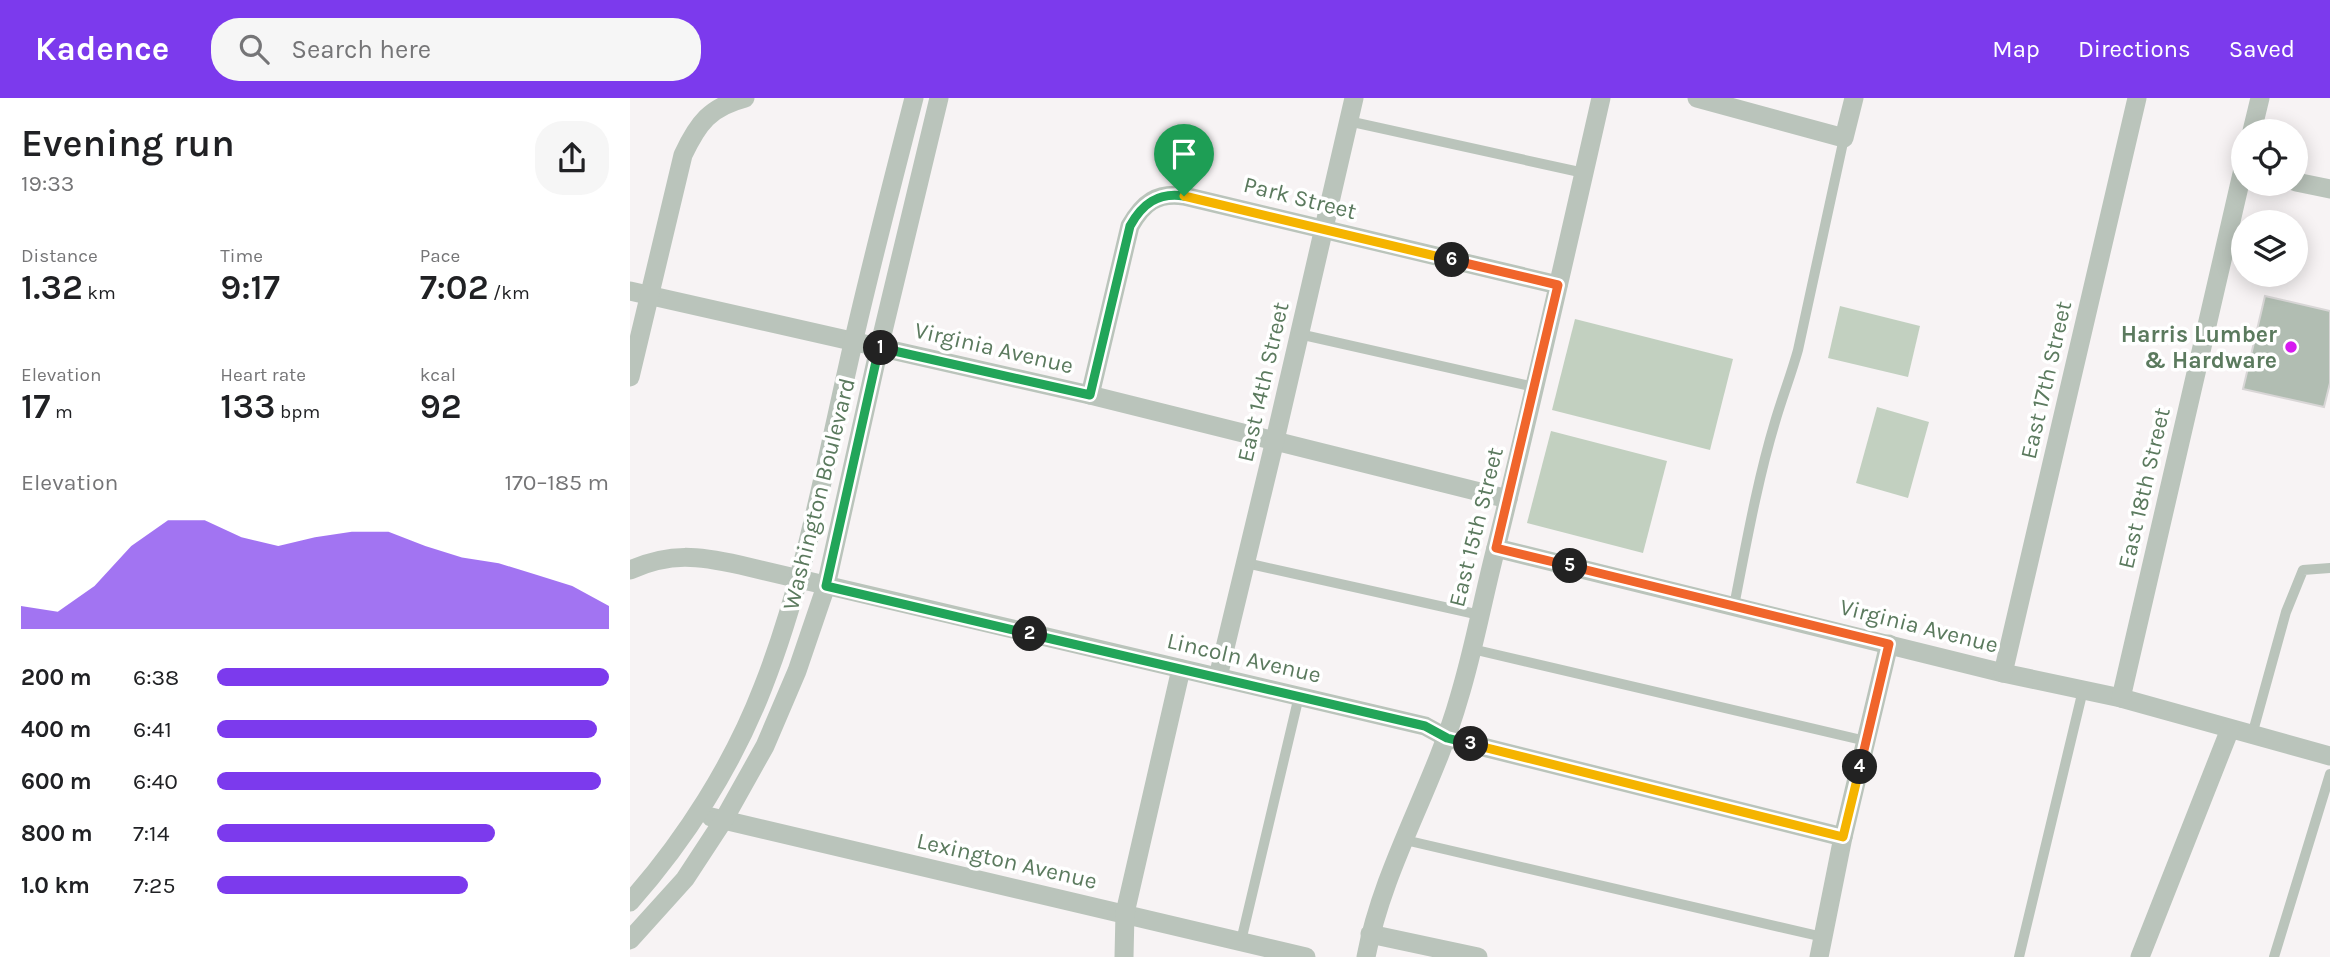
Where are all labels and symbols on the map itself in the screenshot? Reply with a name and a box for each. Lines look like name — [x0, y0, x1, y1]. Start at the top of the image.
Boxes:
pin — [1154, 124, 1214, 196]
street label: Park Street — [1241, 171, 1360, 225]
pin: 6 — [1434, 242, 1470, 278]
street label: East 17th Street — [2015, 298, 2077, 462]
street label: East 14th Street — [1231, 299, 1295, 465]
street label: Virginia Avenue — [912, 317, 1076, 379]
place label: Harris Lumber & Hardware — [2121, 321, 2277, 374]
pin: 1 — [863, 330, 898, 366]
marker: Harris Lumber & Hardware — [2283, 339, 2299, 355]
street label: Washington Boulevard — [777, 375, 861, 613]
street label: East 18th Street — [2112, 404, 2176, 571]
street label: East 15th Street — [1443, 444, 1509, 610]
pin: 5 — [1552, 548, 1588, 584]
street label: Virginia Avenue — [1837, 593, 2001, 659]
pin: 2 — [1012, 616, 1048, 652]
street label: Lincoln Avenue — [1164, 627, 1324, 689]
pin: 3 — [1454, 726, 1488, 762]
pin: 4 — [1842, 750, 1878, 784]
street label: Lexington Avenue — [914, 827, 1100, 895]

